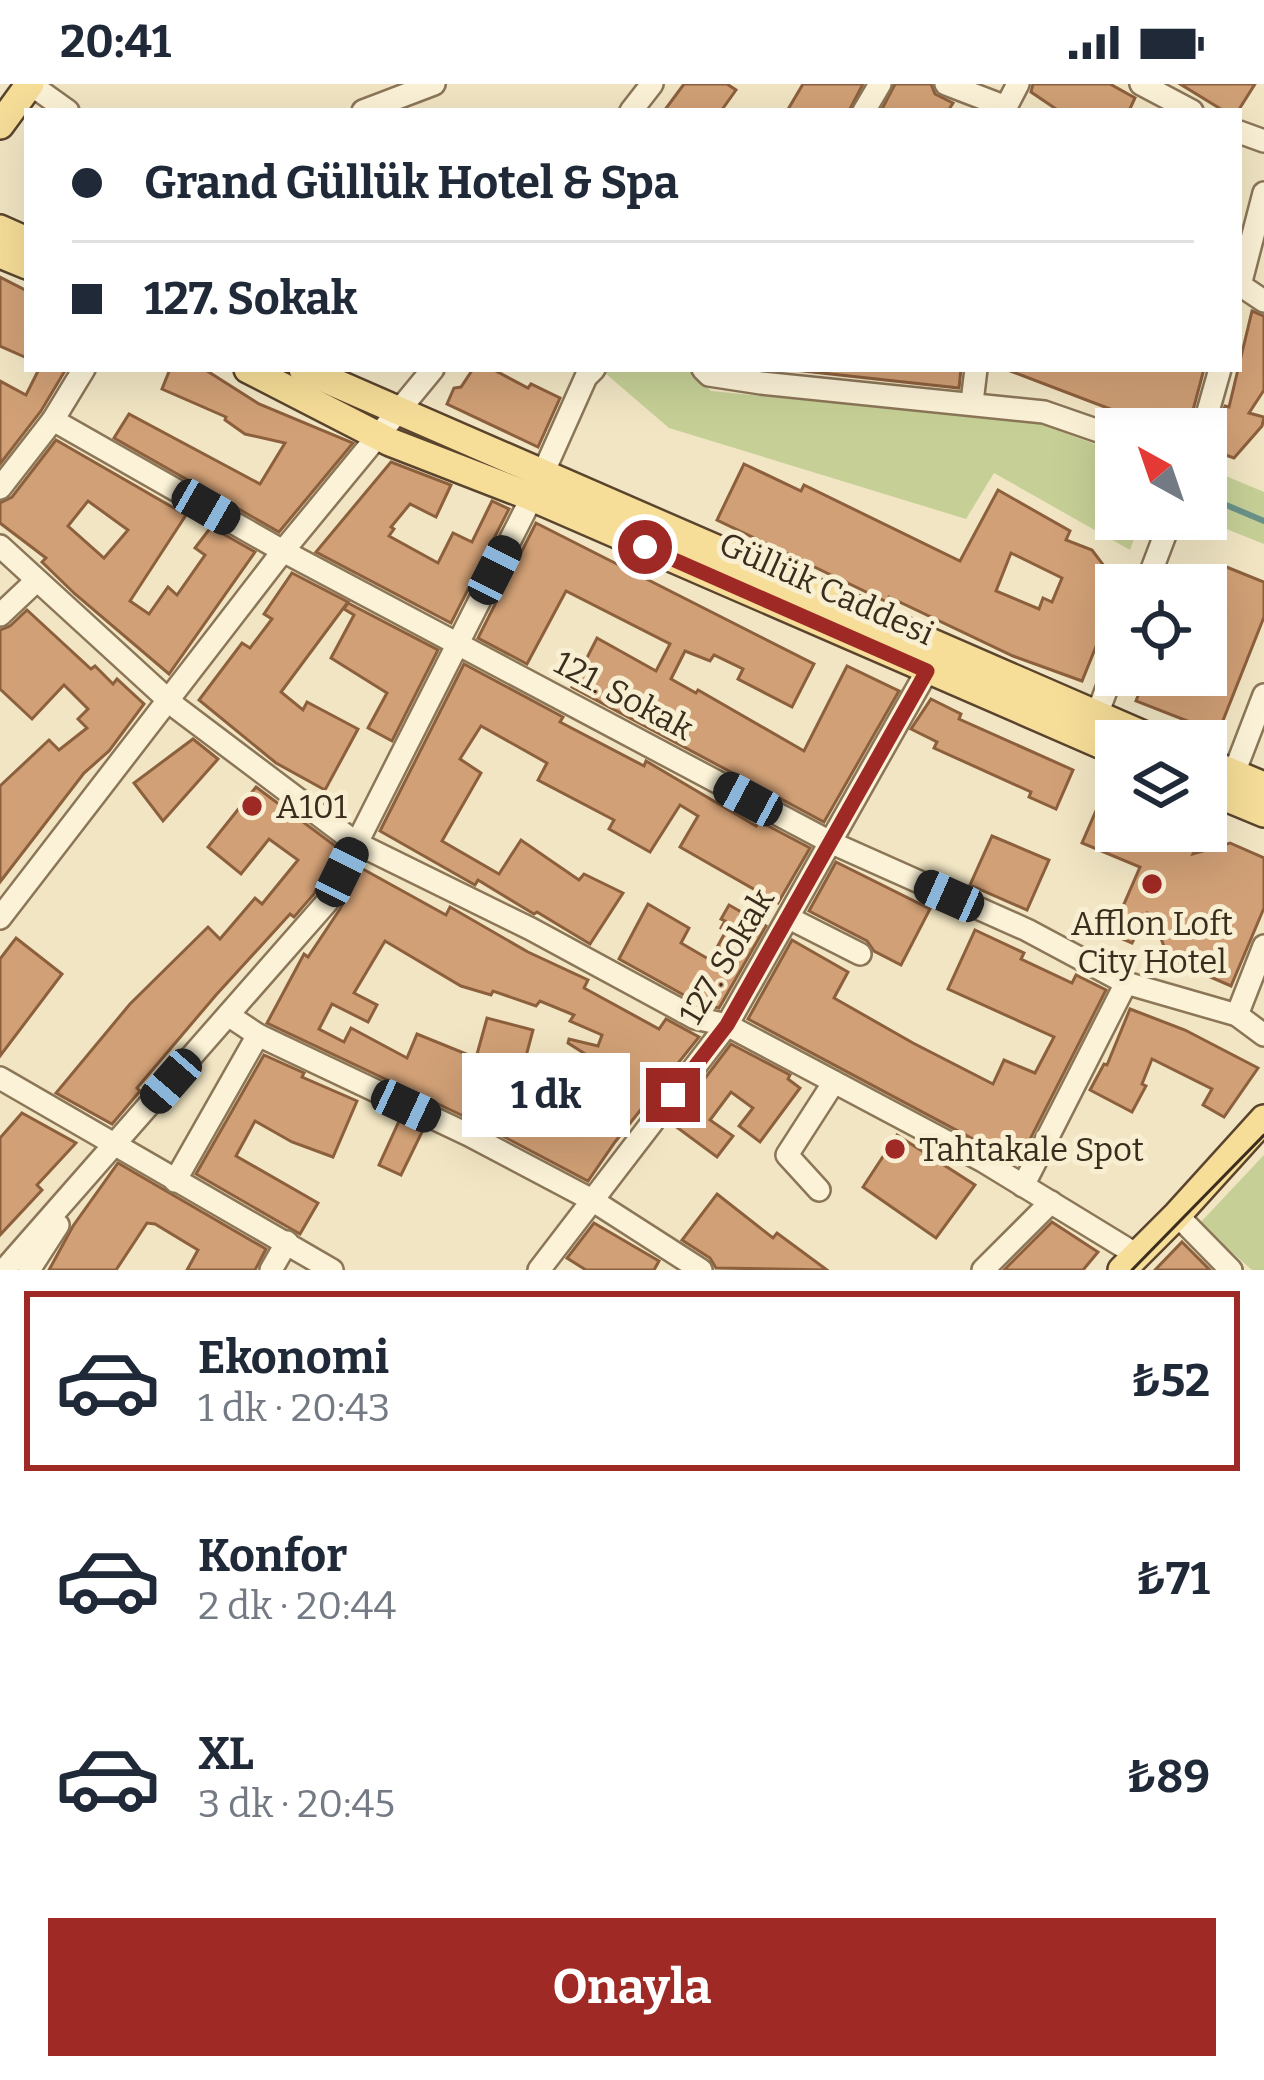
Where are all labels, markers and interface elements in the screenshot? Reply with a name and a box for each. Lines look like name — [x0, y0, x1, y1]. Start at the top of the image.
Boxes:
text: 20:41 — [60, 15, 171, 69]
text: Grand Güllük Hotel & Spa — [144, 156, 679, 210]
text: 127. Sokak — [144, 272, 357, 326]
north arrow — [1095, 408, 1227, 540]
map controls — [1095, 408, 1227, 852]
car — [166, 473, 246, 541]
route start — [618, 520, 672, 574]
street label: Güllük Caddesi — [713, 524, 940, 654]
car — [463, 530, 527, 610]
button: locate — [1095, 564, 1227, 696]
street label: 121. Sokak — [547, 643, 700, 749]
button: layers — [1095, 720, 1227, 852]
car — [708, 766, 788, 832]
place label: A101 — [276, 787, 347, 827]
marker: A101 — [239, 793, 265, 819]
car — [310, 832, 374, 912]
car — [909, 865, 989, 927]
marker: Afflon Loft City Hotel — [1139, 871, 1165, 897]
street label: 127. Sokak — [671, 881, 783, 1032]
place label: Afflon Loft City Hotel — [1071, 904, 1233, 982]
car — [134, 1042, 208, 1120]
callout: 1 dk — [463, 1053, 631, 1137]
route end — [646, 1068, 700, 1122]
text: 1 dk — [511, 1072, 581, 1118]
car — [366, 1074, 446, 1138]
place label: Tahtakale Spot — [919, 1130, 1144, 1170]
marker: Tahtakale Spot — [882, 1136, 908, 1162]
icon: car — [54, 1327, 162, 1435]
text: Ekonomi — [198, 1331, 389, 1385]
text: ₺52 — [1130, 1354, 1210, 1408]
text: 1 dk · 20:43 — [198, 1385, 390, 1431]
icon: car — [54, 1525, 162, 1633]
text: Konfor — [198, 1529, 347, 1583]
text: ₺71 — [1136, 1552, 1210, 1606]
text: 2 dk · 20:44 — [198, 1583, 396, 1629]
icon: car — [54, 1723, 162, 1831]
text: XL — [198, 1727, 254, 1781]
text: ₺89 — [1126, 1750, 1210, 1804]
text: 3 dk · 20:45 — [198, 1781, 395, 1827]
button: Onayla — [48, 1918, 1216, 2056]

